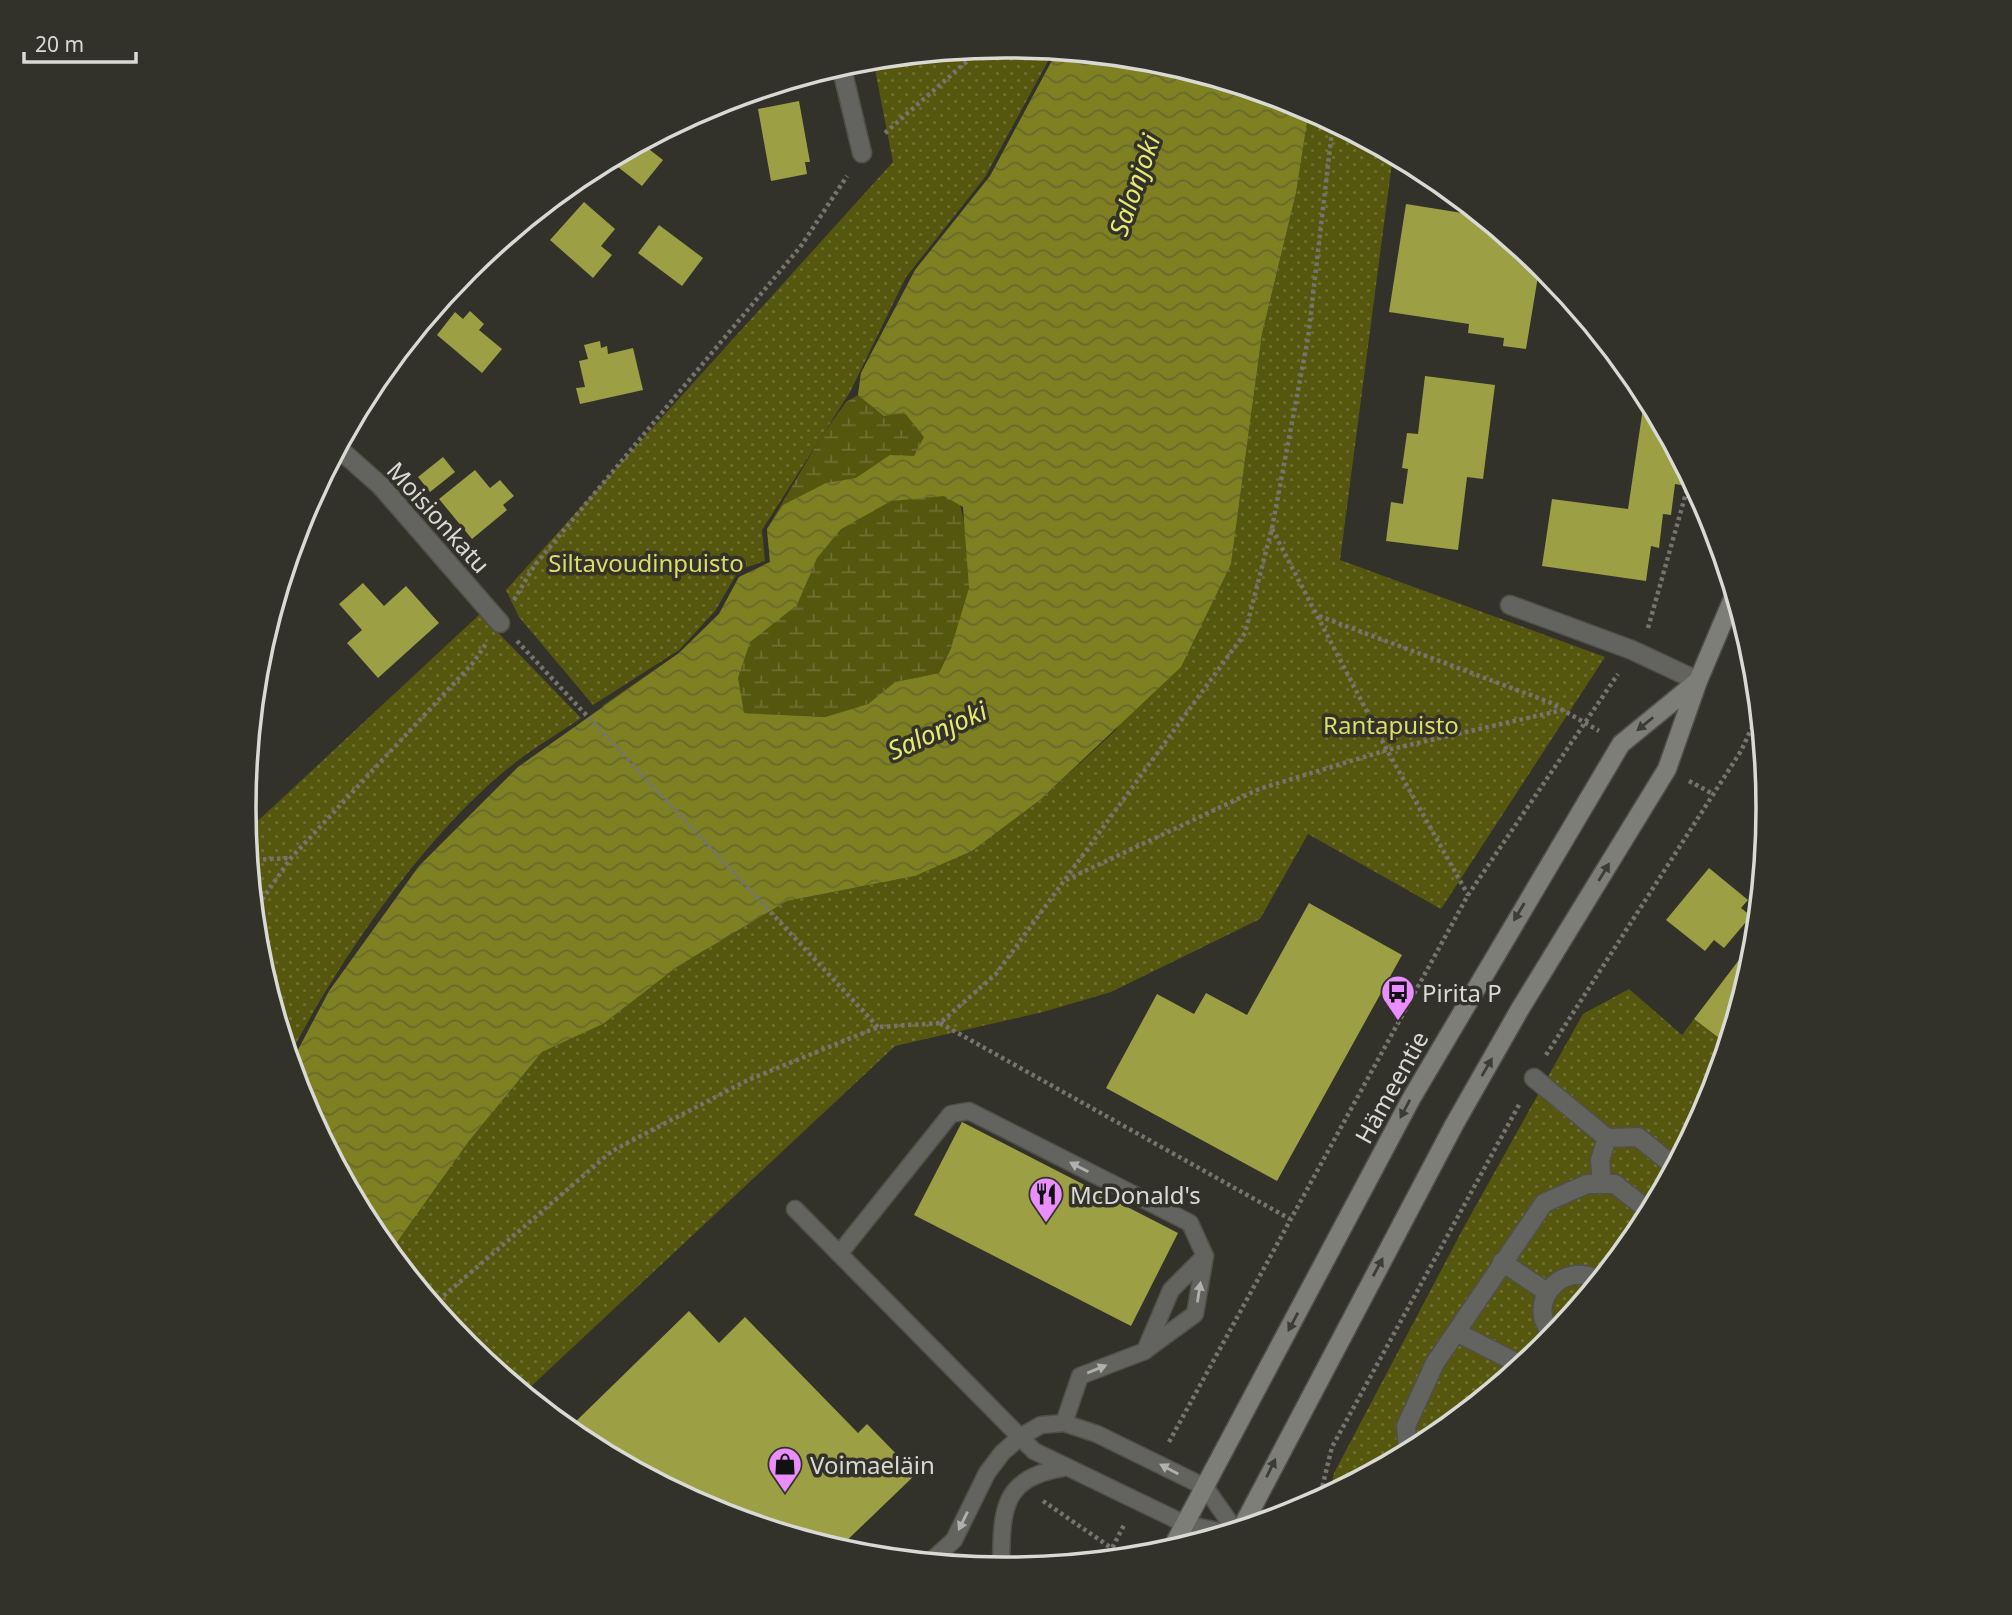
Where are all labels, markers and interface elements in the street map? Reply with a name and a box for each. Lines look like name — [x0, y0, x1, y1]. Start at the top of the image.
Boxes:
scale bar — [24, 21, 136, 65]
text: 20 m — [35, 30, 84, 58]
water label: Salonjoki — [1100, 128, 1169, 241]
street label: Moisionkatu — [380, 454, 498, 580]
park label: Siltavoudinpuisto — [548, 546, 744, 579]
water label: Salonjoki — [882, 692, 994, 768]
park label: Rantapuisto — [1323, 708, 1459, 741]
one-way arrow — [1636, 717, 1654, 732]
one-way arrow — [1597, 862, 1610, 881]
one-way arrow — [1513, 903, 1526, 922]
bus stop icon: Pirita P — [1379, 973, 1417, 1022]
place label: Pirita P — [1422, 976, 1502, 1009]
street label: Hämeentie — [1347, 1025, 1435, 1149]
one-way arrow — [1481, 1057, 1493, 1076]
one-way arrow — [1400, 1099, 1411, 1119]
one-way arrow — [1069, 1161, 1089, 1172]
restaurant icon: McDonald's — [1027, 1175, 1065, 1224]
place label: McDonald's — [1070, 1178, 1201, 1211]
one-way arrow — [1372, 1257, 1384, 1276]
one-way arrow — [1194, 1281, 1205, 1303]
one-way arrow — [1287, 1313, 1299, 1333]
one-way arrow — [1087, 1364, 1108, 1375]
shop icon: Voimaeläin — [766, 1445, 804, 1494]
place label: Voimaeläin — [810, 1448, 935, 1481]
one-way arrow — [1265, 1457, 1277, 1477]
one-way arrow — [1159, 1463, 1179, 1474]
one-way arrow — [957, 1511, 969, 1531]

